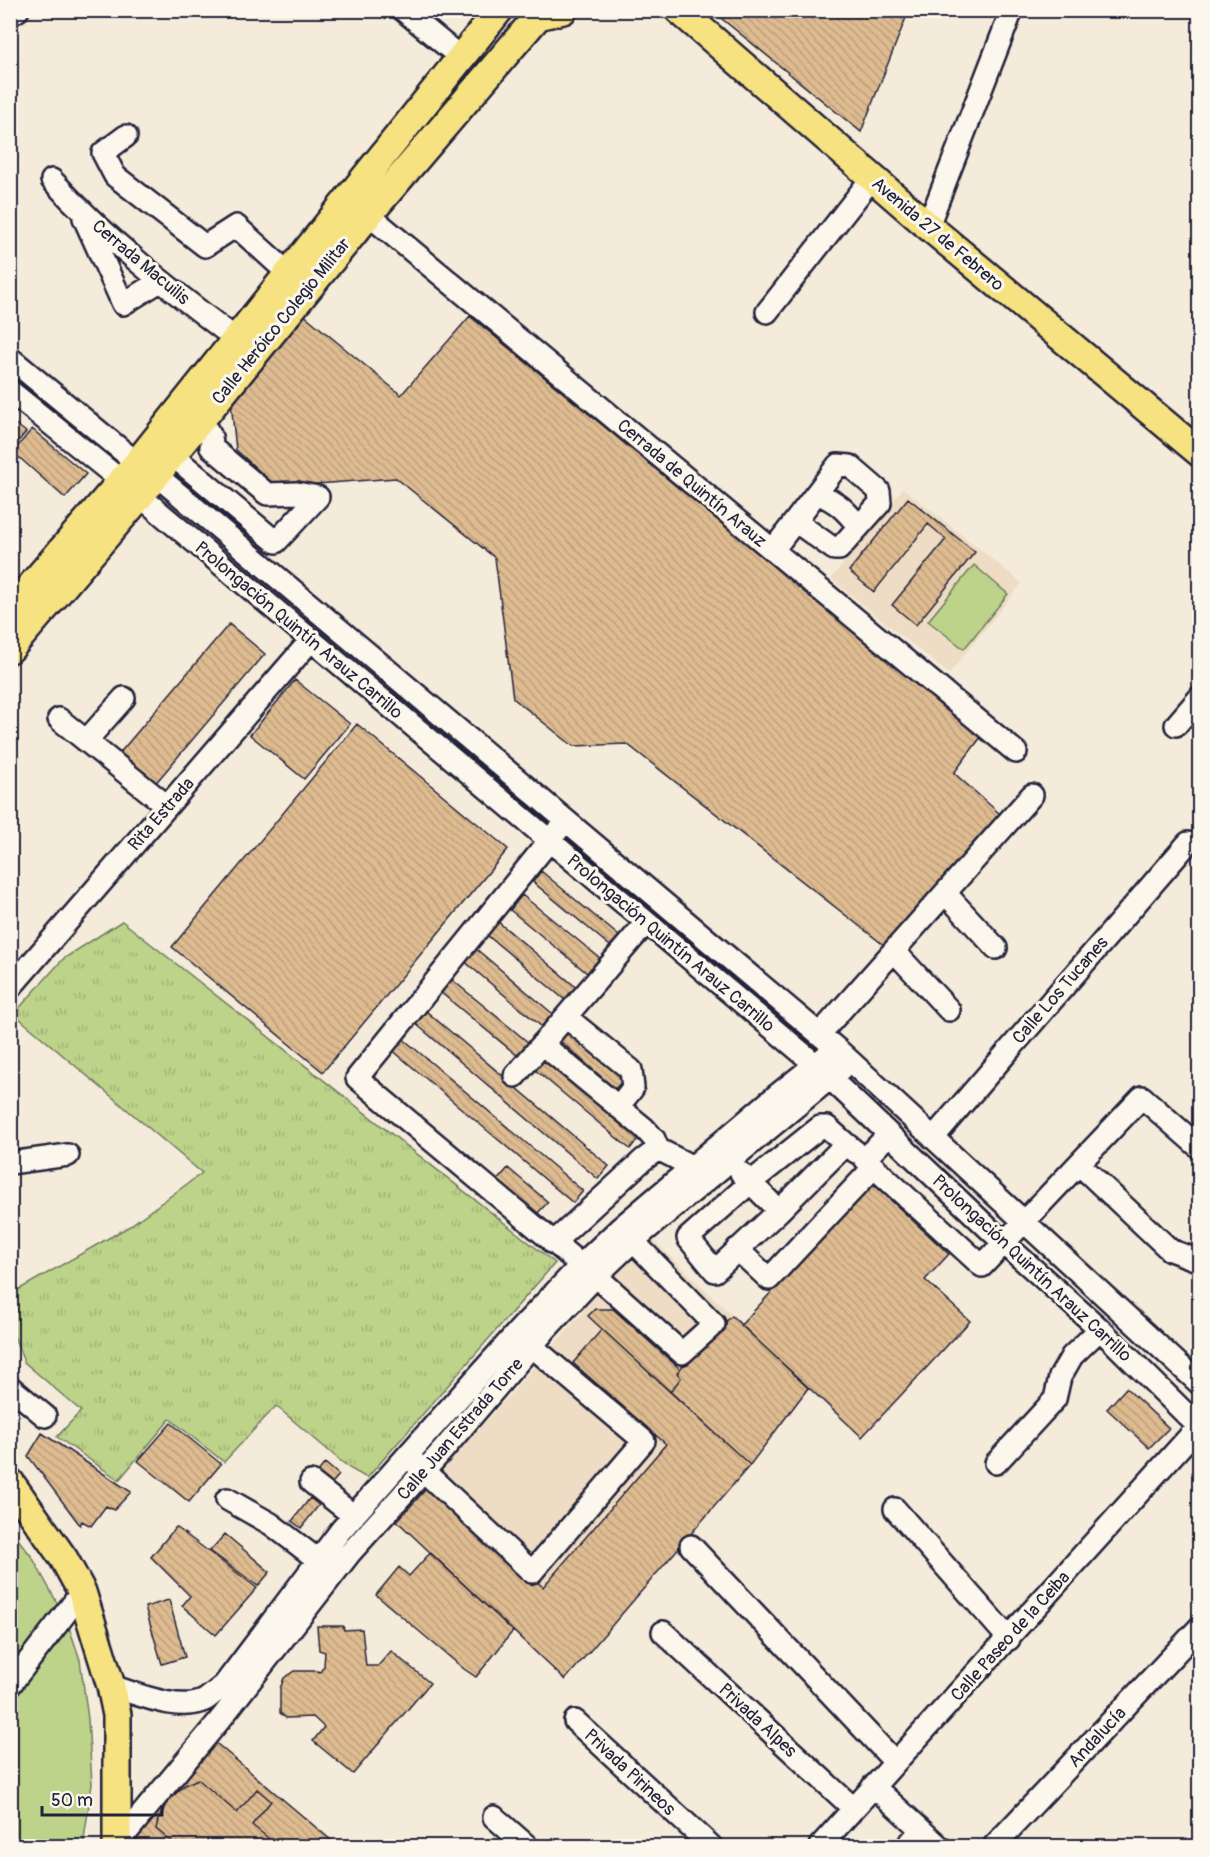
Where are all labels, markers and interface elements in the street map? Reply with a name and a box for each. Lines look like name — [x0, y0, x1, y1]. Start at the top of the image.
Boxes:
street label: Avenida 27 de Febrero — [867, 172, 1009, 297]
street label: Cerrada Macuilis — [87, 215, 194, 310]
street label: Calle Heróico Colegio Militar — [207, 233, 356, 409]
street label: Cerrada de Quintín Arauz — [612, 414, 771, 553]
street label: Prolongación Quintín Arauz Carrillo — [190, 537, 408, 724]
street label: Rita Estrada — [123, 773, 200, 856]
street label: Prolongación Quintín Arauz Carrillo — [562, 850, 780, 1037]
street label: Calle Los Tucanes — [1007, 932, 1113, 1049]
street label: Prolongación Quintín Arauz Carrillo — [927, 1170, 1137, 1367]
street label: Calle Juan Estrada Torre — [392, 1353, 529, 1505]
street label: Calle Paseo de la Ceiba — [946, 1566, 1075, 1706]
street label: Privada Alpes — [714, 1678, 802, 1762]
street label: Andalucía — [1063, 1702, 1131, 1773]
street label: Privada Pirineos — [579, 1724, 680, 1821]
scale bar — [42, 1779, 162, 1817]
text: 50 m — [51, 1789, 93, 1812]

